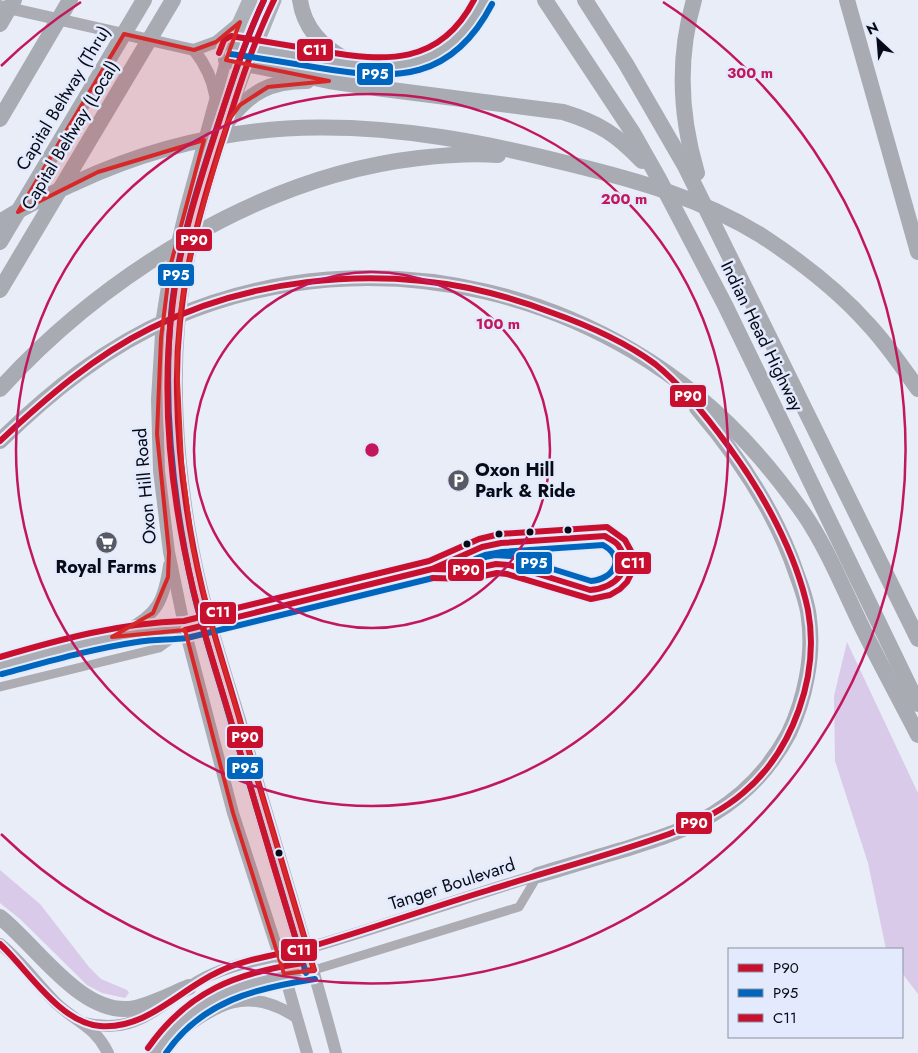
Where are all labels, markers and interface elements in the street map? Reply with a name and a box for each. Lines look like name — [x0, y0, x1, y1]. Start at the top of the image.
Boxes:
north arrow — [853, 15, 903, 65]
text: N — [863, 17, 882, 40]
street label: Capital Beltway (Thru) — [9, 21, 117, 175]
line badge: C11 — [296, 38, 334, 62]
text: C11 — [303, 40, 327, 60]
street label: Capital Beltway (Local) — [15, 55, 125, 215]
line badge: P95 — [356, 62, 394, 86]
text: 300 m — [727, 62, 773, 84]
text: P95 — [361, 64, 389, 84]
text: 200 m — [601, 188, 647, 210]
line badge: P90 — [175, 228, 213, 252]
text: P90 — [180, 230, 208, 250]
street label: Indian Head Highway — [714, 256, 810, 416]
line badge: P95 — [157, 263, 195, 287]
text: P95 — [162, 265, 190, 285]
text: 100 m — [476, 313, 520, 335]
line badge: P90 — [669, 384, 707, 408]
text: P90 — [674, 386, 702, 406]
street label: Oxon Hill Road — [127, 427, 163, 545]
centre of rings — [363, 441, 381, 459]
place label: Oxon Hill Park & Ride — [475, 457, 576, 504]
parking icon: Oxon Hill Park & Ride — [447, 468, 471, 492]
unlabelled marker — [563, 525, 573, 535]
unlabelled marker — [525, 527, 535, 537]
unlabelled marker — [494, 529, 504, 539]
supermarket icon: Royal Farms — [94, 530, 118, 554]
unlabelled marker — [462, 539, 472, 549]
line badge: P95 — [515, 551, 553, 575]
line badge: C11 — [614, 551, 652, 575]
text: P95 — [520, 553, 548, 573]
text: C11 — [621, 553, 645, 573]
place label: Royal Farms — [56, 554, 156, 580]
line badge: P90 — [447, 558, 485, 582]
text: P90 — [452, 560, 480, 580]
line badge: C11 — [199, 601, 237, 625]
text: C11 — [206, 602, 230, 622]
line badge: P90 — [226, 725, 264, 749]
text: P90 — [231, 727, 259, 747]
line badge: P95 — [226, 756, 264, 780]
text: P95 — [231, 758, 259, 778]
line badge: P90 — [675, 811, 713, 835]
text: P90 — [680, 813, 708, 833]
unlabelled marker — [274, 848, 284, 858]
street label: Tanger Boulevard — [386, 851, 518, 917]
line badge: C11 — [280, 938, 318, 962]
text: C11 — [287, 940, 311, 960]
legend — [728, 948, 903, 1038]
text: P90 — [773, 957, 799, 979]
text: P95 — [773, 982, 798, 1004]
text: C11 — [773, 1007, 797, 1029]

